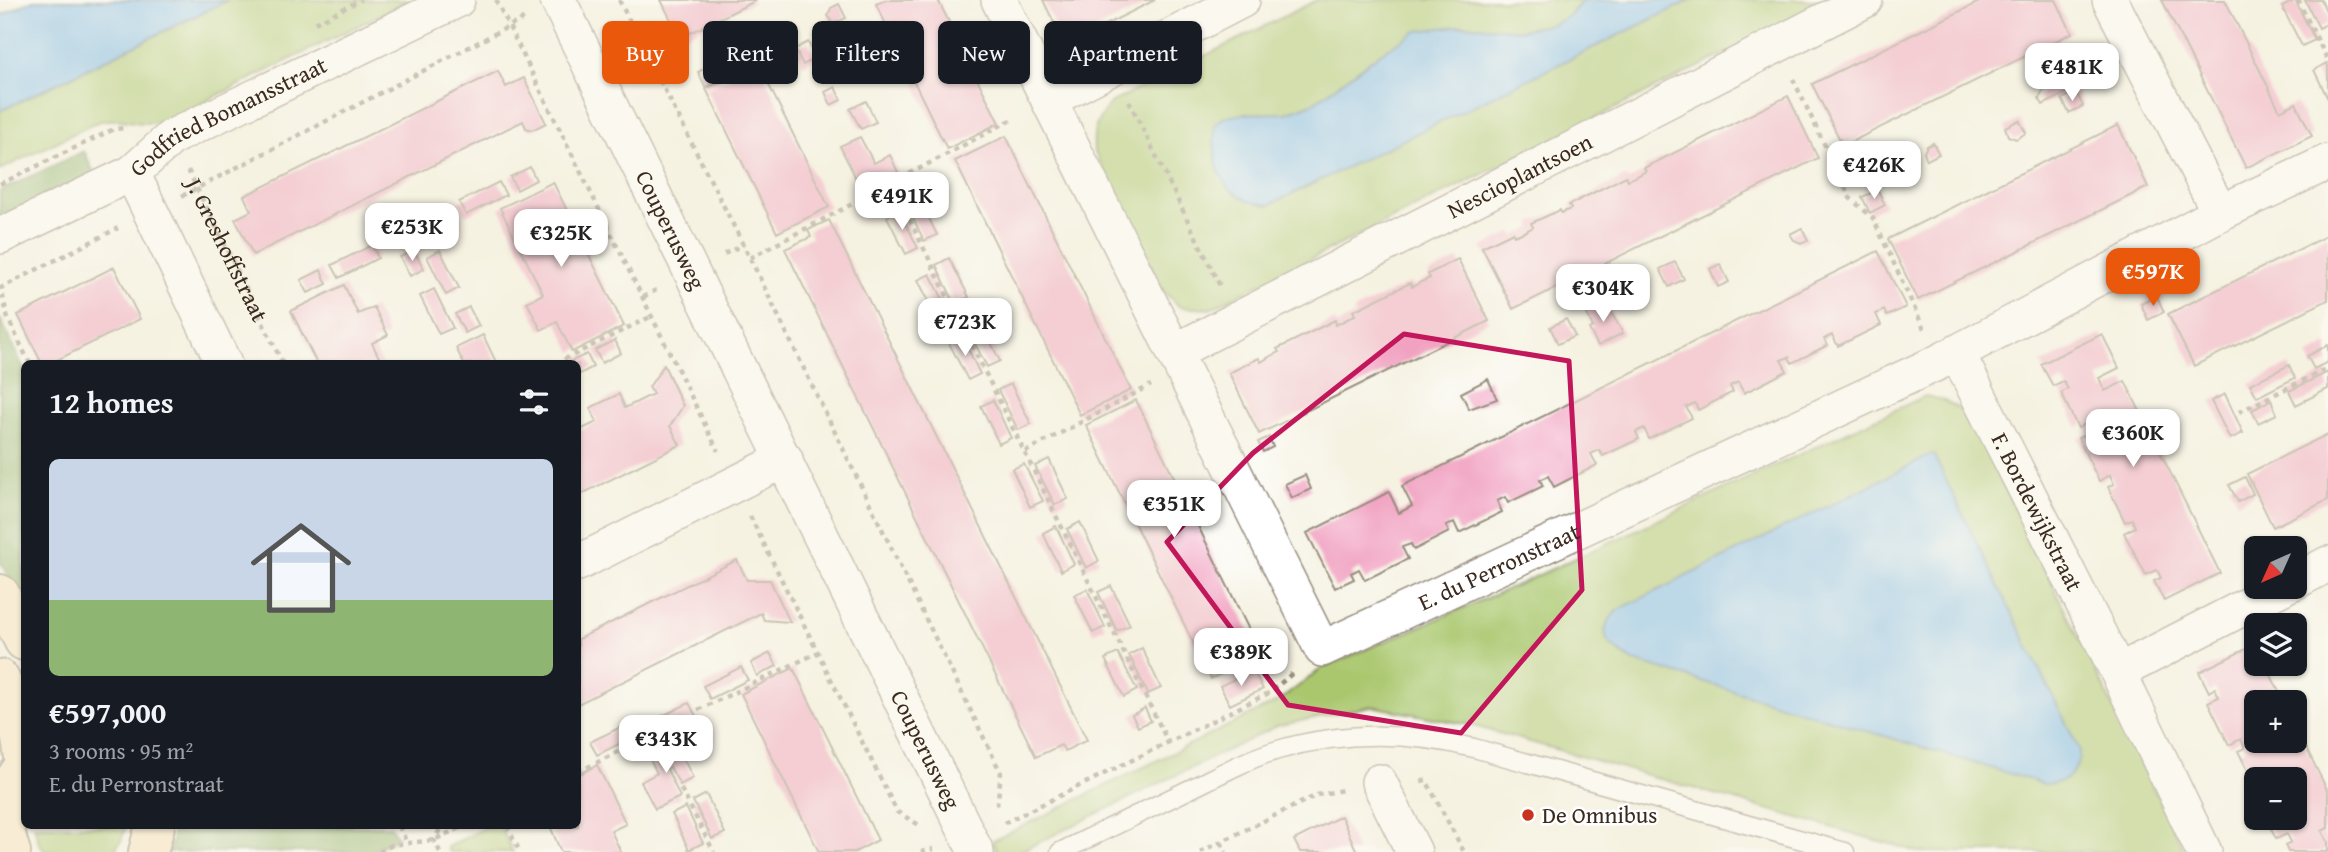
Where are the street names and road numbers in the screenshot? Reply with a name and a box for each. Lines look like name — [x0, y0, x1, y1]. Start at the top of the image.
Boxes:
street label: Godfried Bomansstraat — [122, 48, 332, 184]
street label: Nescioplantsoen — [1441, 125, 1598, 226]
street label: Couperusweg — [628, 164, 715, 295]
street label: J. Greshoffstraat — [177, 170, 277, 327]
street label: F. Bordewijkstraat — [1984, 427, 2092, 597]
street label: E. du Perronstraat — [1412, 514, 1585, 618]
street label: Couperusweg — [883, 684, 970, 815]

